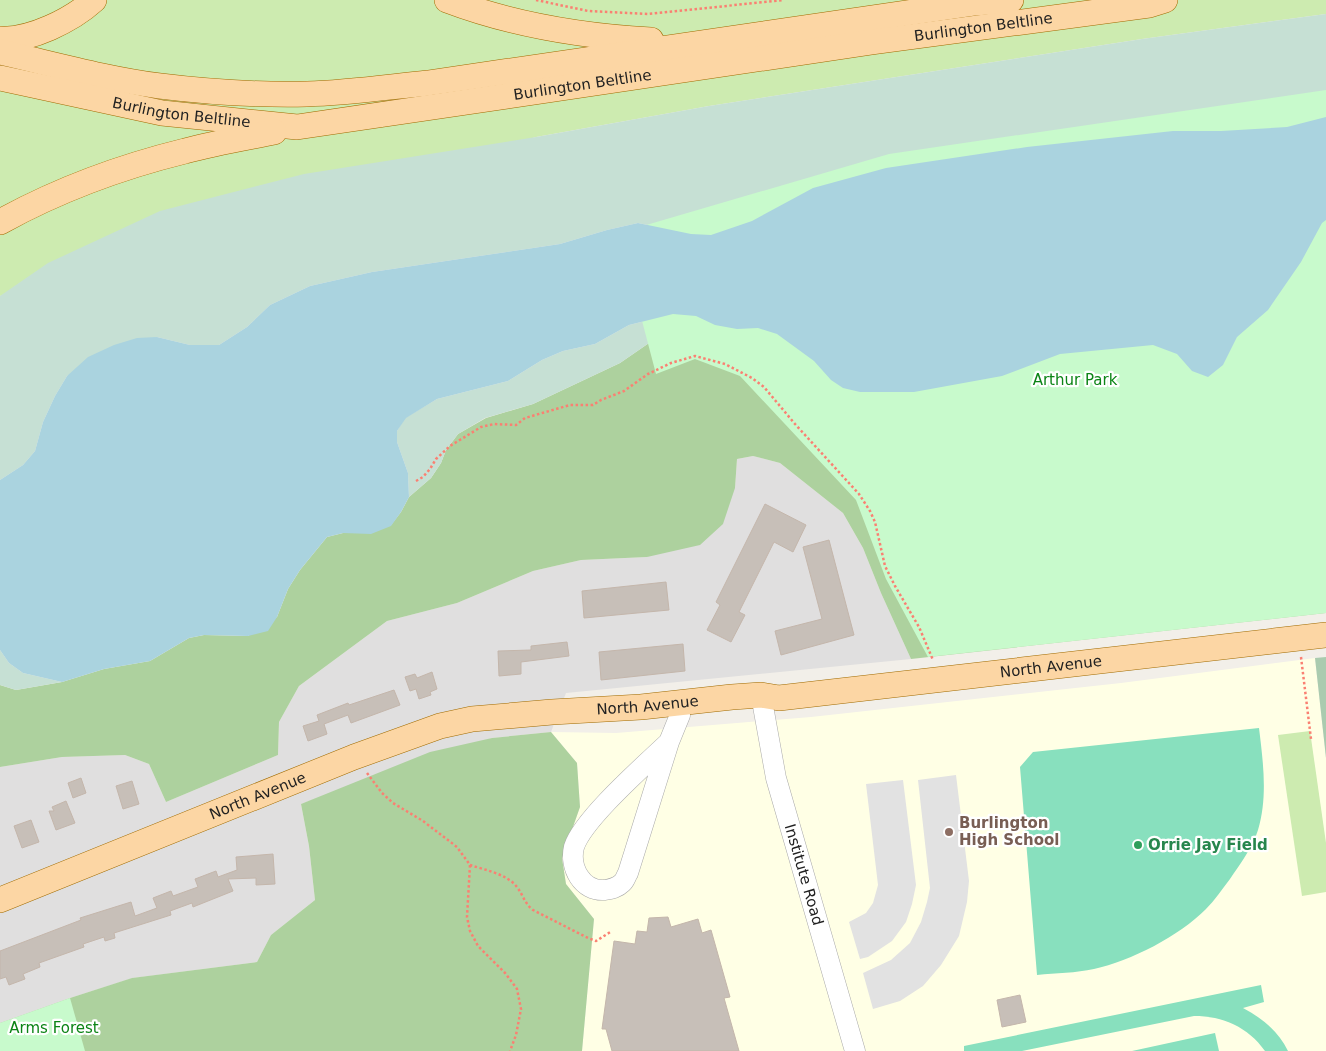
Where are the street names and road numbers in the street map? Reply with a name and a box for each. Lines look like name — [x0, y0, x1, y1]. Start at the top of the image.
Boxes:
street label: Burlington Beltline — [913, 9, 1054, 45]
street label: Burlington Beltline — [512, 66, 653, 104]
street label: Burlington Beltline — [111, 94, 251, 131]
street label: North Avenue — [999, 652, 1103, 681]
street label: North Avenue — [596, 692, 700, 718]
street label: North Avenue — [207, 768, 309, 823]
street label: Institute Road — [781, 822, 827, 928]

